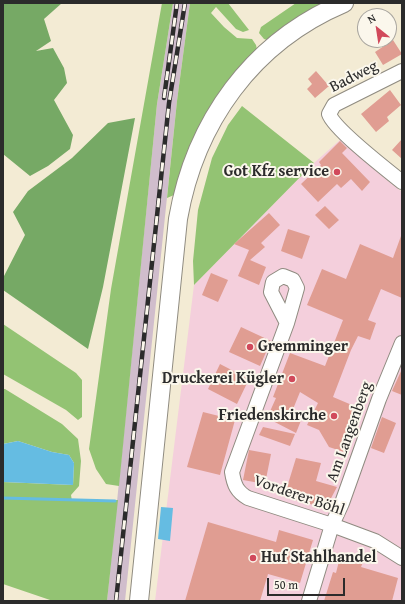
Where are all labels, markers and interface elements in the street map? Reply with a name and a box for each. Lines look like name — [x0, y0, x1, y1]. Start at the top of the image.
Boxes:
north arrow — [357, 8, 397, 48]
text: N — [364, 10, 379, 27]
street label: Badweg — [327, 57, 381, 97]
place label: Got Kfz service — [224, 162, 329, 182]
marker: Got Kfz service — [332, 167, 342, 177]
place label: Gremminger — [258, 337, 348, 357]
marker: Gremminger — [245, 342, 255, 352]
place label: Druckerei Kügler — [162, 369, 284, 389]
marker: Druckerei Kügler — [287, 374, 297, 384]
street label: Am Langenberg — [323, 379, 377, 485]
place label: Friedenskirche — [219, 406, 326, 426]
marker: Friedenskirche — [329, 411, 339, 421]
street label: Vorderer Böhl — [251, 471, 347, 521]
place label: Huf Stahlhandel — [261, 548, 377, 568]
marker: Huf Stahlhandel — [248, 553, 258, 563]
scale bar — [269, 570, 347, 596]
text: 50 m — [274, 576, 298, 593]

